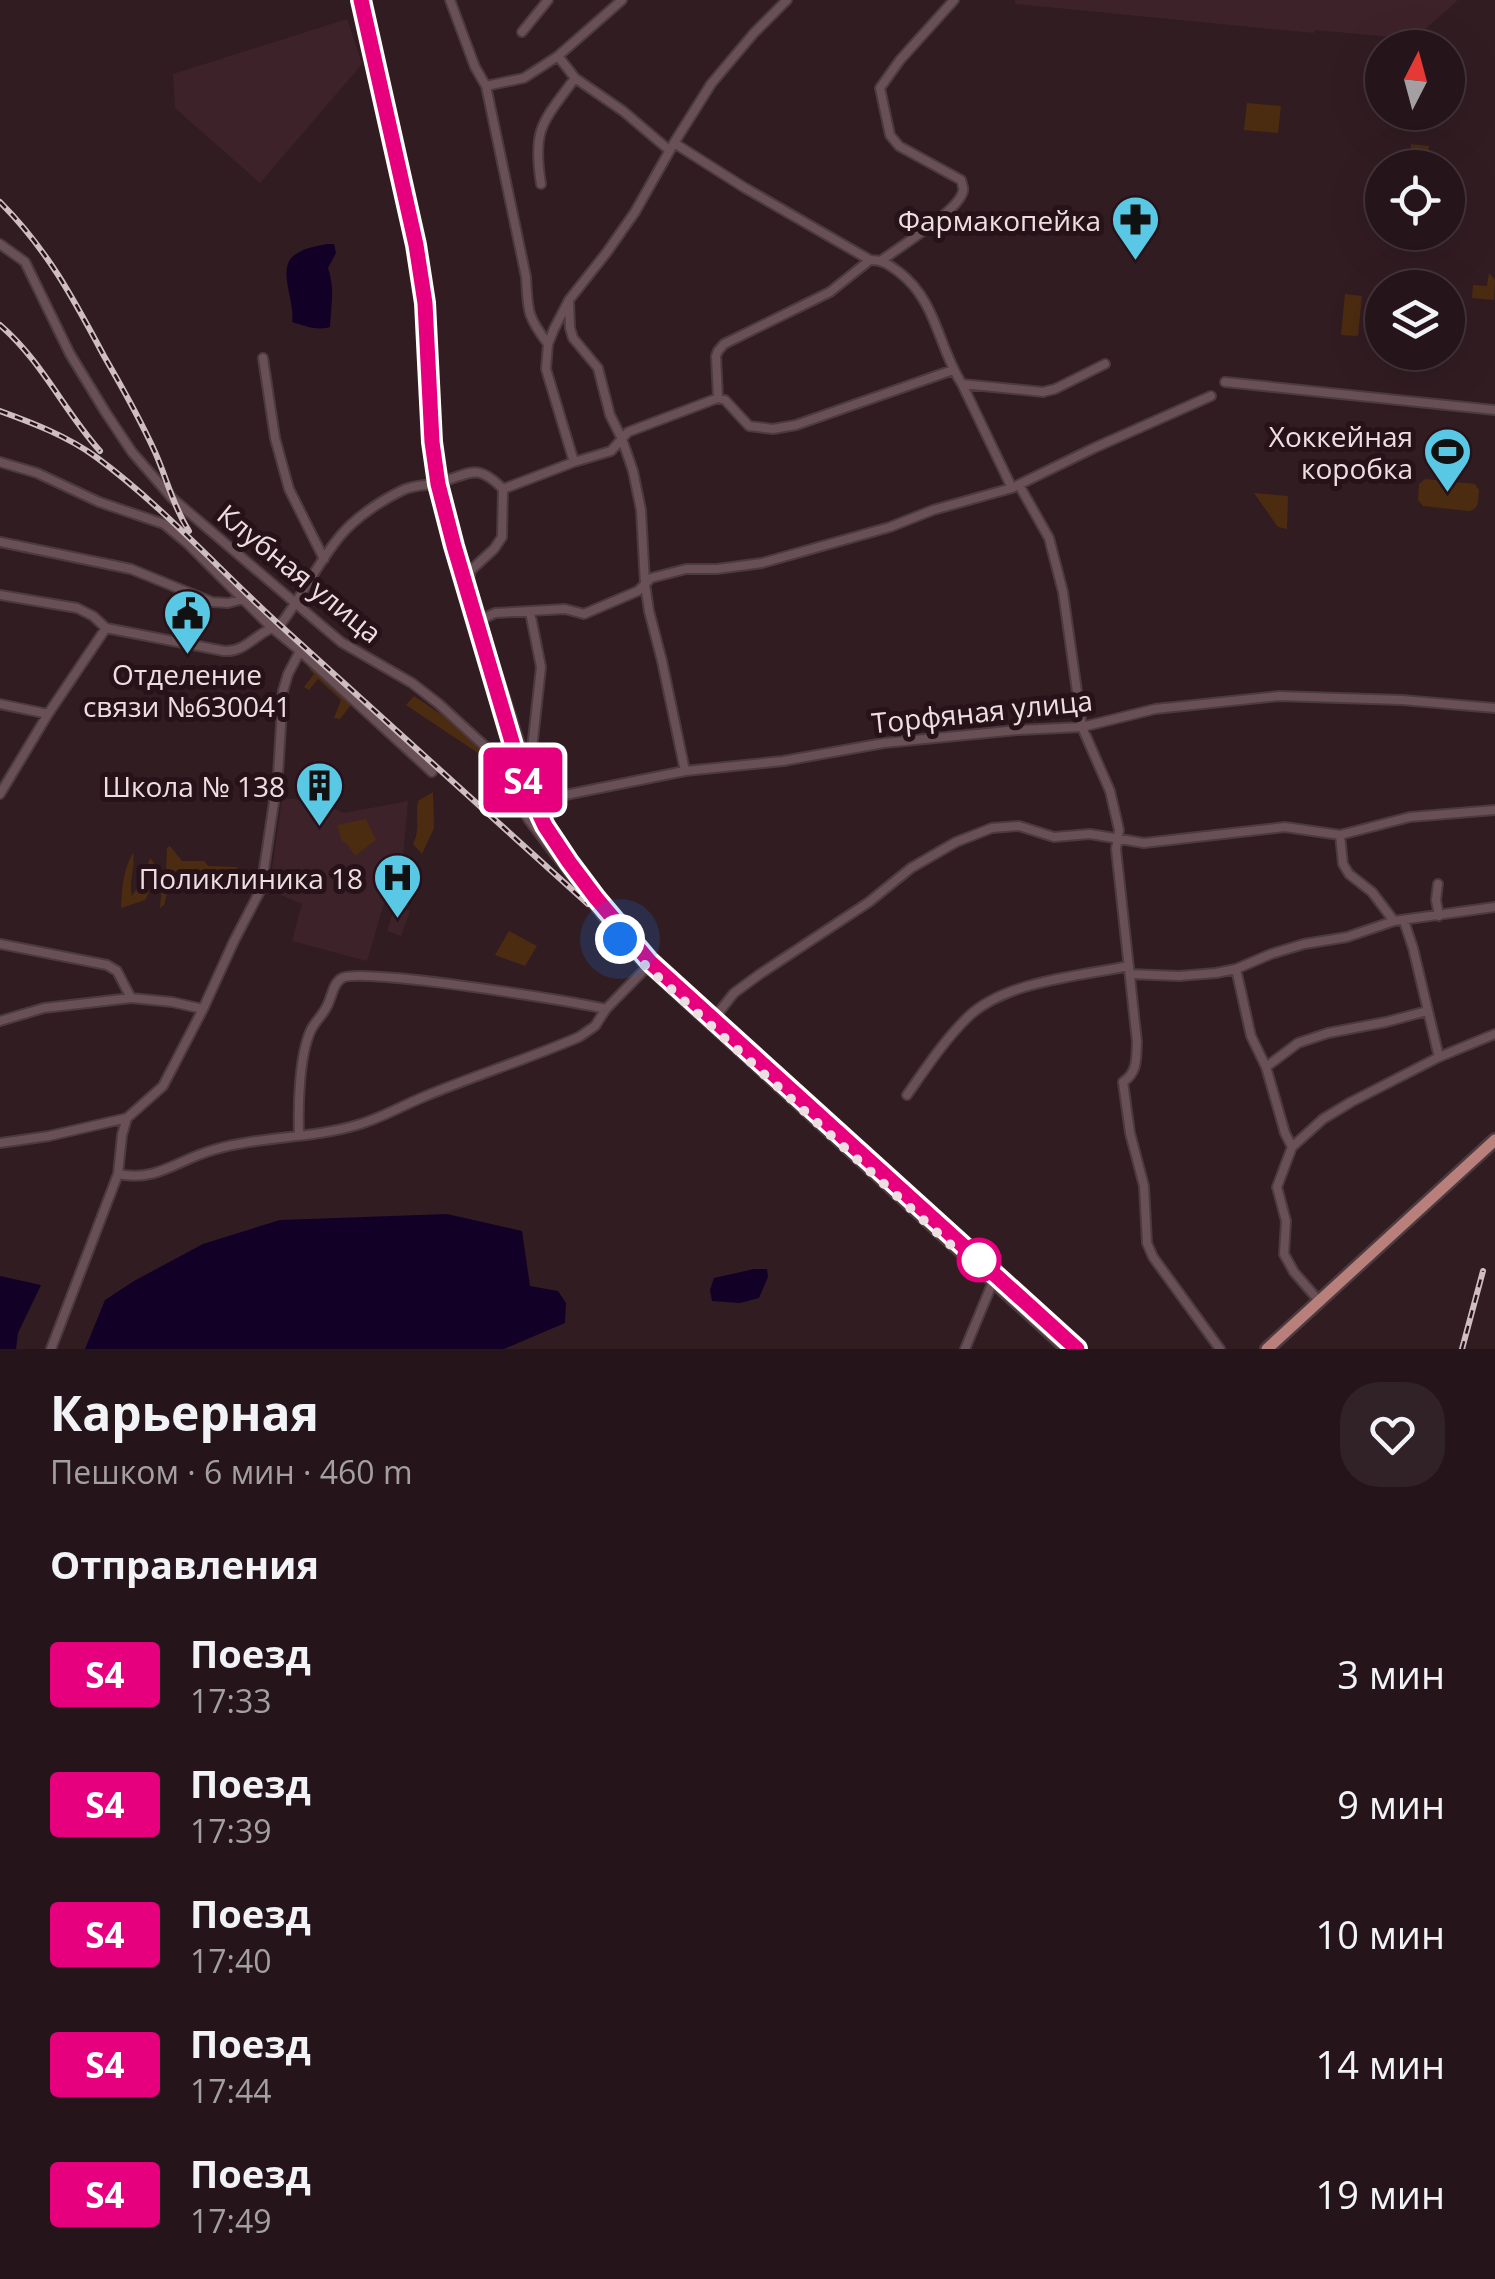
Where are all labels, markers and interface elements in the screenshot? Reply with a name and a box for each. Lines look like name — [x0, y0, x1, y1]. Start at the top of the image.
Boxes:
north arrow — [1365, 30, 1465, 130]
map controls — [1365, 30, 1465, 370]
button: locate — [1365, 150, 1465, 250]
pharmacy icon: Фармакопейка — [1110, 194, 1162, 262]
place label: Фармакопейка — [898, 201, 1101, 239]
button: layers — [1365, 270, 1465, 370]
place label: Хоккейная коробка — [1269, 417, 1413, 487]
sports icon: Хоккейная коробка — [1422, 426, 1474, 494]
street label: Клубная улица — [210, 495, 390, 651]
public building icon: Отделение связи №630041 — [161, 588, 213, 656]
place label: Отделение связи №630041 — [83, 655, 291, 725]
street label: Торфяная улица — [870, 681, 1094, 741]
line badge: S4 — [478, 748, 568, 812]
text: S4 — [503, 757, 543, 804]
building icon: Школа № 138 — [294, 760, 346, 828]
place label: Школа № 138 — [102, 767, 285, 805]
hospital icon: Поликлиника 18 — [372, 852, 424, 920]
place label: Поликлиника 18 — [139, 859, 363, 897]
your location — [595, 914, 645, 964]
unlabelled marker — [958, 1239, 1000, 1281]
text: Карьерная — [50, 1380, 319, 1445]
button: heart — [1340, 1382, 1445, 1487]
text: Пешком · 6 мин · 460 m — [50, 1450, 413, 1493]
text: Отправления — [50, 1538, 319, 1590]
text: Поезд — [190, 1627, 311, 1679]
text: 3 мин — [1337, 1648, 1445, 1700]
text: S4 — [85, 1651, 125, 1698]
text: 17:33 — [190, 1679, 272, 1722]
text: Поезд — [190, 1757, 311, 1809]
text: 9 мин — [1337, 1778, 1445, 1830]
text: S4 — [85, 1781, 125, 1828]
text: 17:39 — [190, 1809, 272, 1852]
text: Поезд — [190, 1887, 311, 1939]
text: 10 мин — [1316, 1908, 1445, 1960]
text: S4 — [85, 1911, 125, 1958]
text: 17:40 — [190, 1939, 272, 1982]
text: Поезд — [190, 2017, 311, 2069]
text: 14 мин — [1316, 2038, 1445, 2090]
text: S4 — [85, 2041, 125, 2088]
text: 17:44 — [190, 2069, 272, 2112]
text: Поезд — [190, 2147, 311, 2199]
text: 19 мин — [1316, 2168, 1445, 2220]
text: S4 — [85, 2171, 125, 2218]
text: 17:49 — [190, 2199, 272, 2242]

